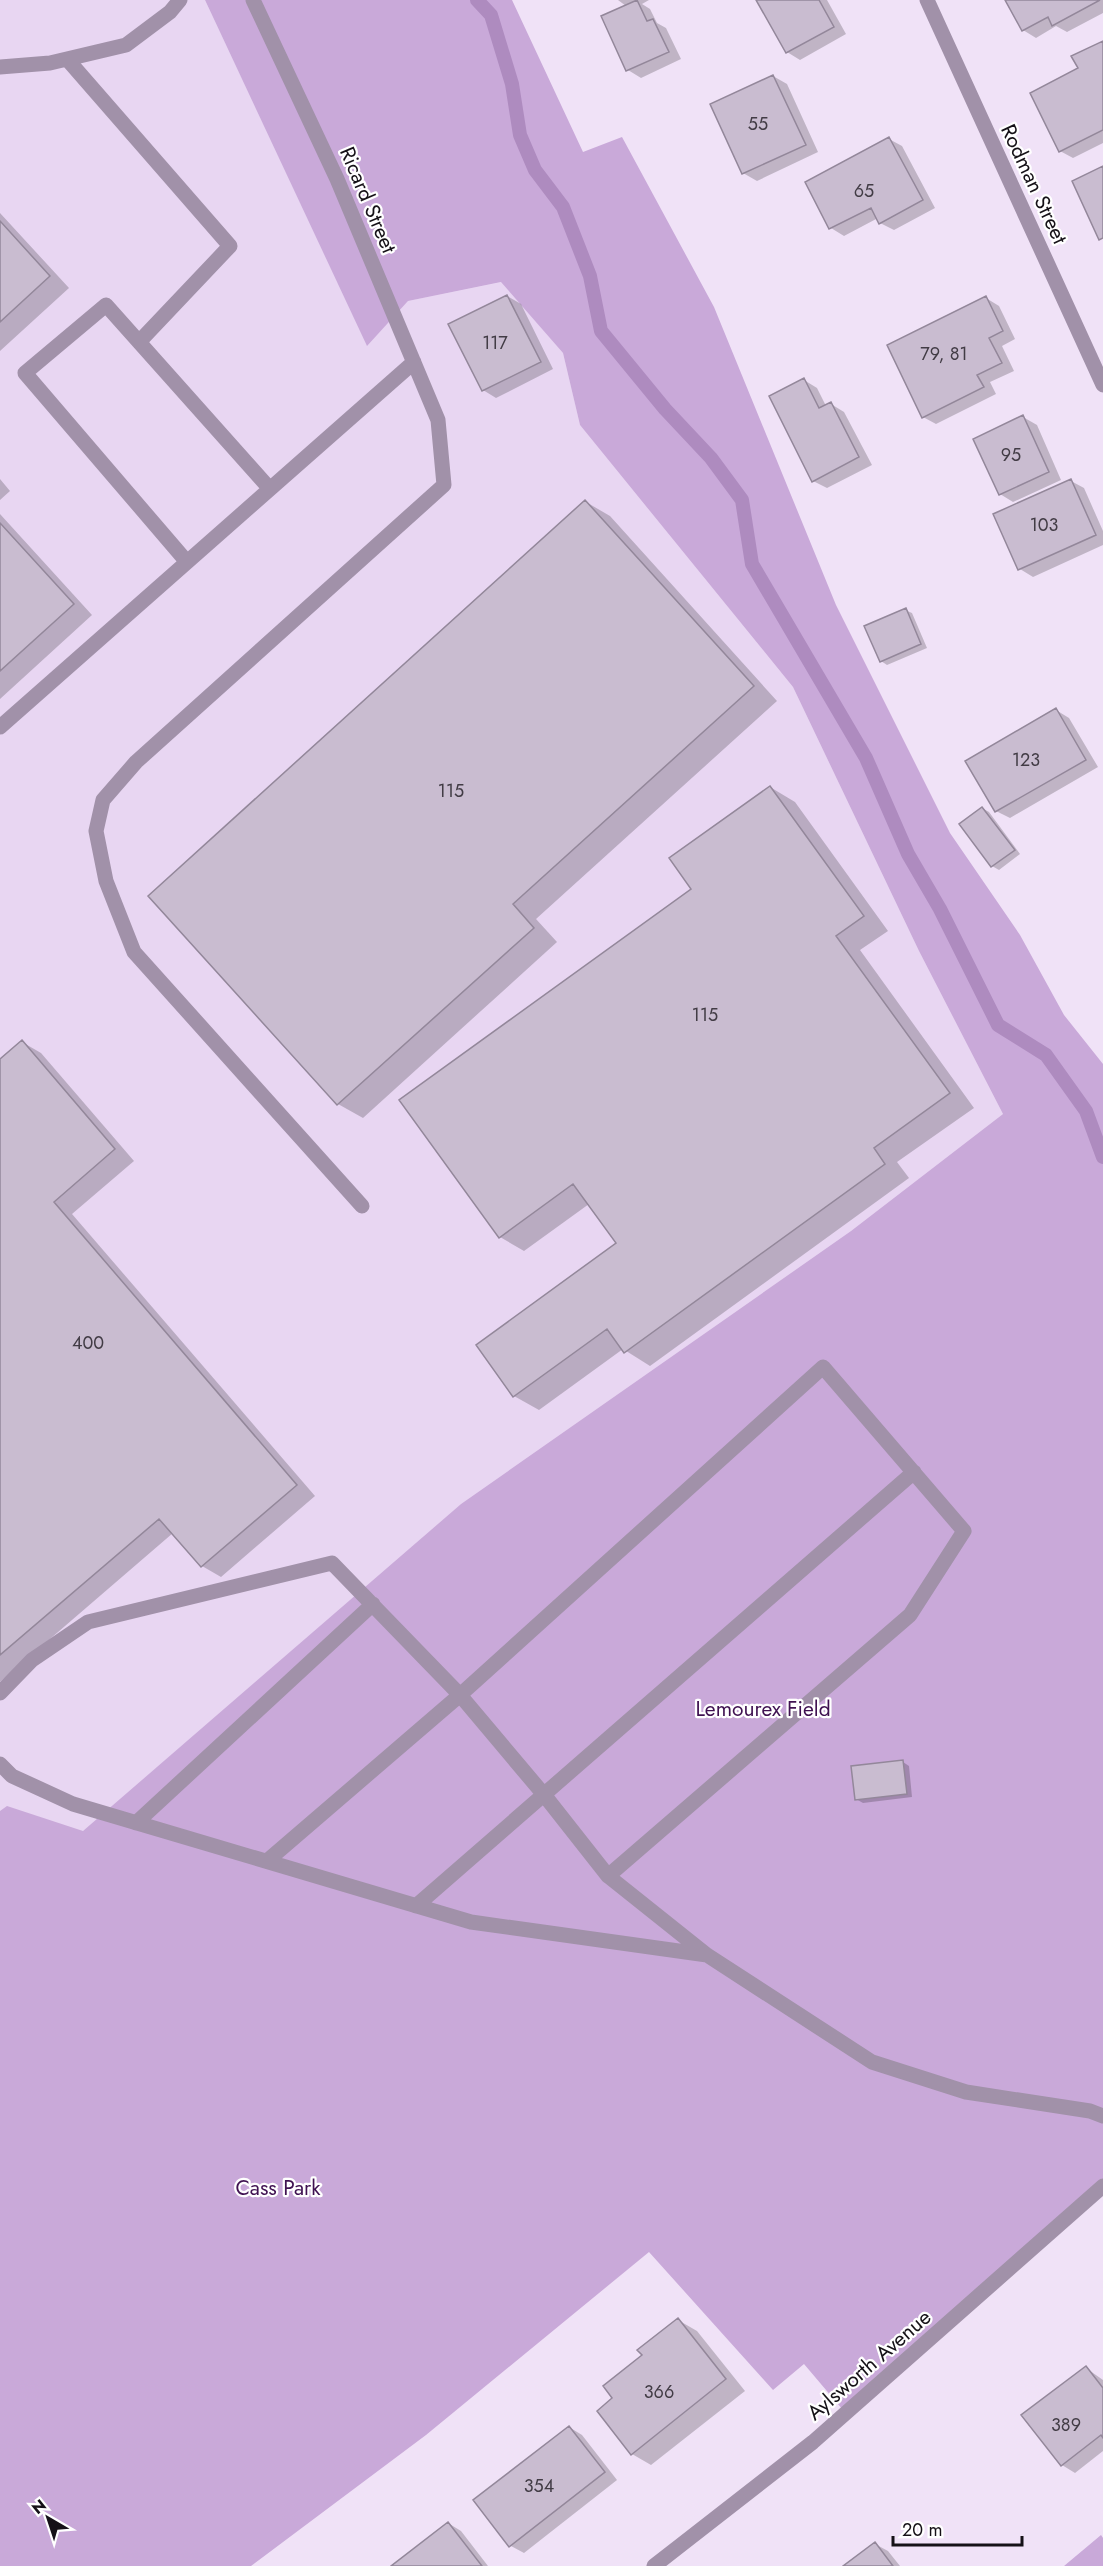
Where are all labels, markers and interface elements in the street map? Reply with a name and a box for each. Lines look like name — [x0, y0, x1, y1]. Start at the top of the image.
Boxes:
house number: 55 — [748, 111, 768, 137]
street label: Rodman Street — [993, 119, 1075, 249]
street label: Ricard Street — [332, 142, 404, 258]
house number: 65 — [854, 178, 874, 204]
house number: 117 — [482, 330, 508, 356]
house number: 79, 81 — [920, 341, 968, 367]
house number: 95 — [1001, 442, 1021, 468]
house number: 103 — [1030, 512, 1059, 538]
house number: 123 — [1012, 747, 1040, 773]
house number: 115 — [438, 778, 464, 804]
house number: 115 — [692, 1002, 718, 1028]
house number: 400 — [72, 1330, 104, 1356]
park label: Lemourex Field — [695, 1694, 831, 1724]
park label: Cass Park — [235, 2173, 321, 2203]
street label: Aylsworth Avenue — [800, 2303, 938, 2427]
house number: 366 — [644, 2379, 674, 2405]
house number: 389 — [1051, 2412, 1081, 2438]
house number: 354 — [524, 2473, 554, 2499]
north arrow — [18, 2488, 78, 2548]
text: N — [27, 2494, 51, 2520]
scale bar — [893, 2509, 1022, 2547]
text: 20 m — [902, 2517, 942, 2543]

